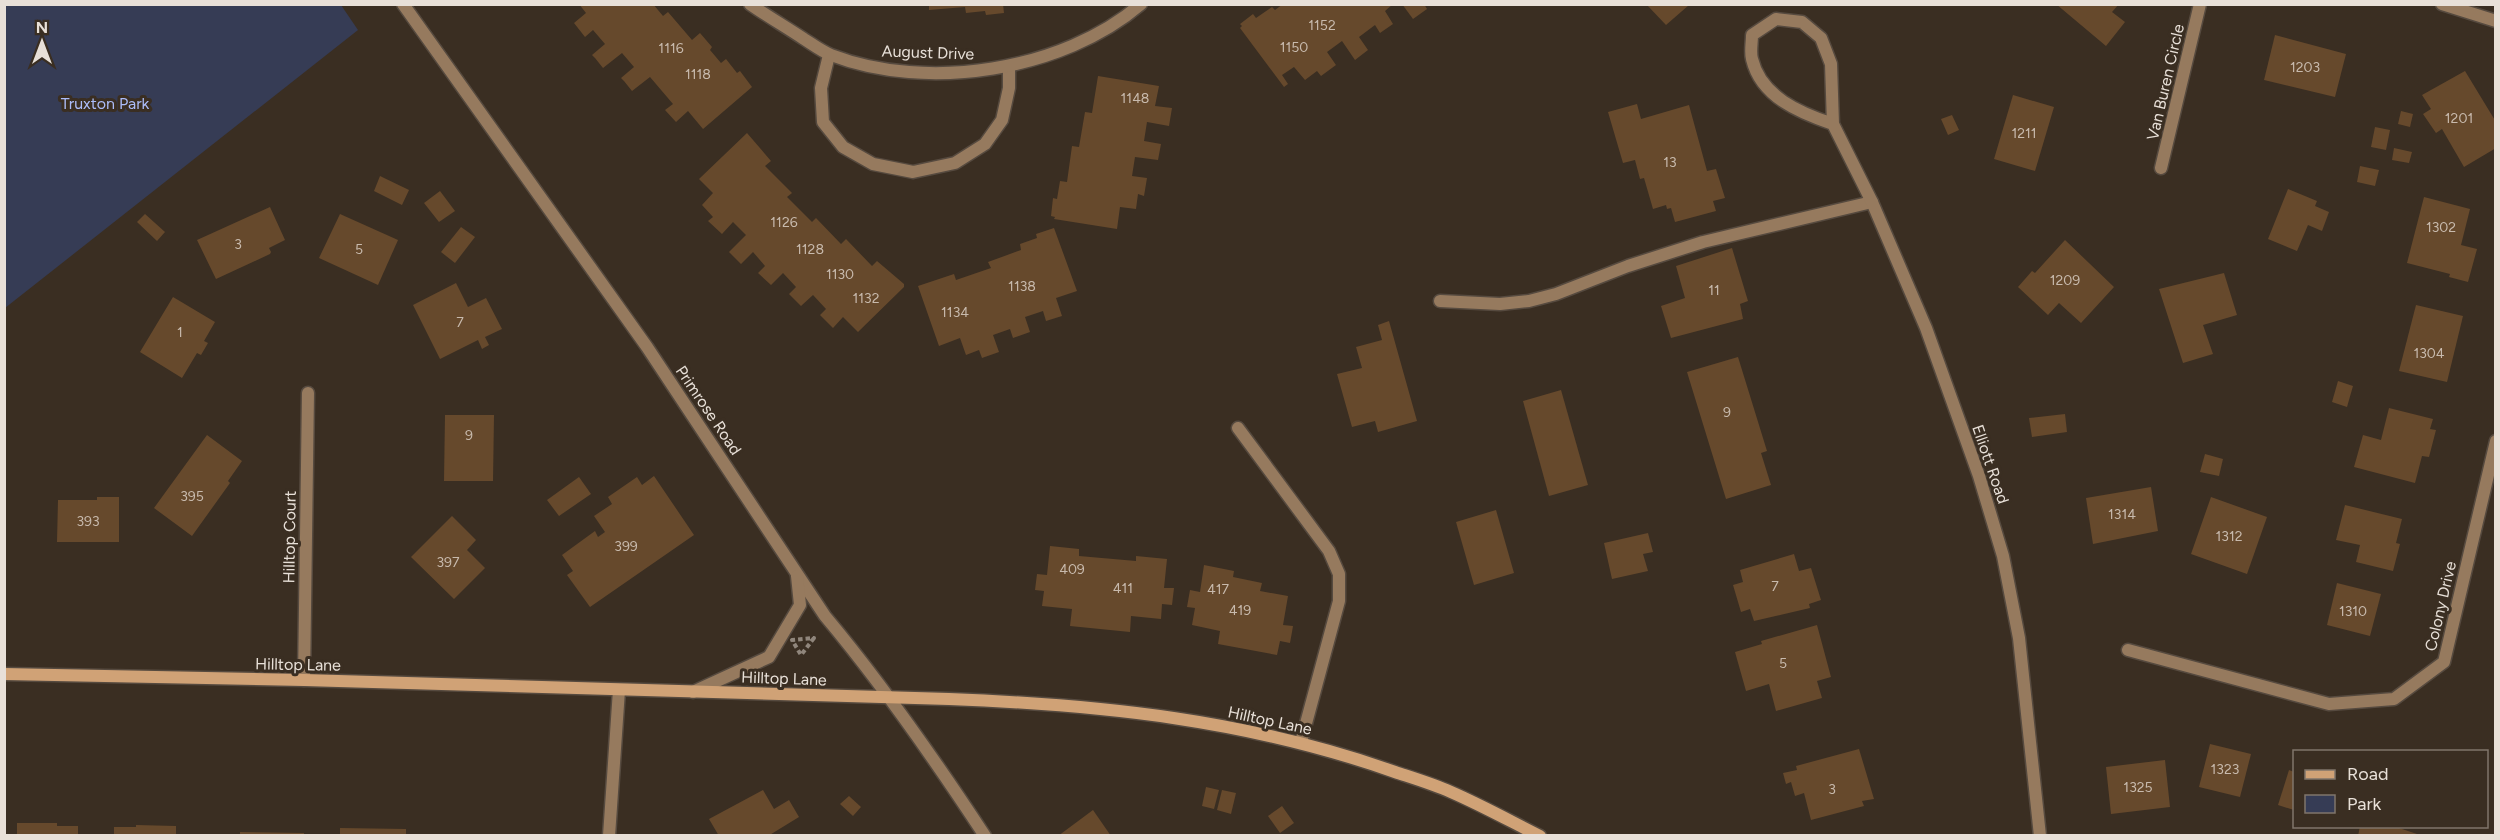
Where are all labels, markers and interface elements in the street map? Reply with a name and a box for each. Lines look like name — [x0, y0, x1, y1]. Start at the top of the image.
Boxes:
north arrow — [12, 12, 72, 72]
house number: 1152 — [1308, 17, 1336, 34]
text: N — [36, 18, 48, 37]
street label: Van Buren Circle — [2143, 22, 2188, 142]
house number: 1150 — [1280, 39, 1308, 56]
house number: 1116 — [658, 40, 684, 57]
street label: August Drive — [881, 41, 975, 64]
house number: 1203 — [2290, 59, 2320, 76]
house number: 1118 — [685, 66, 711, 83]
house number: 1148 — [1121, 90, 1149, 107]
park label: Truxton Park — [61, 94, 150, 113]
house number: 1201 — [2445, 110, 2473, 127]
house number: 1211 — [2011, 125, 2037, 142]
house number: 13 — [1663, 154, 1677, 171]
house number: 1126 — [770, 214, 798, 231]
house number: 1302 — [2426, 219, 2456, 236]
house number: 3 — [234, 236, 242, 253]
house number: 5 — [355, 241, 363, 258]
house number: 1128 — [796, 241, 824, 258]
house number: 1130 — [826, 266, 854, 283]
house number: 1209 — [2050, 272, 2080, 289]
house number: 1138 — [1008, 278, 1036, 295]
house number: 11 — [1708, 282, 1720, 299]
house number: 1132 — [852, 290, 880, 307]
house number: 1134 — [941, 304, 969, 321]
house number: 7 — [456, 314, 464, 331]
house number: 1 — [177, 324, 183, 341]
house number: 1304 — [2413, 345, 2445, 362]
street label: Primrose Road — [672, 362, 745, 459]
house number: 9 — [1723, 404, 1731, 421]
street label: Elliott Road — [1968, 422, 2013, 506]
house number: 9 — [465, 427, 473, 444]
house number: 395 — [180, 488, 204, 505]
street label: Hilltop Court — [279, 491, 300, 584]
house number: 1314 — [2108, 506, 2136, 523]
house number: 393 — [76, 513, 100, 530]
house number: 1312 — [2215, 528, 2243, 545]
house number: 399 — [614, 538, 638, 555]
house number: 397 — [436, 554, 460, 571]
street label: Colony Drive — [2421, 559, 2460, 653]
house number: 409 — [1059, 561, 1085, 578]
house number: 7 — [1771, 578, 1779, 595]
house number: 411 — [1113, 580, 1133, 597]
house number: 417 — [1207, 581, 1229, 598]
house number: 419 — [1229, 602, 1251, 619]
house number: 1310 — [2339, 603, 2367, 620]
street label: Hilltop Lane — [255, 654, 341, 675]
house number: 5 — [1779, 655, 1787, 672]
street label: Hilltop Lane — [741, 668, 827, 689]
street label: Hilltop Lane — [1226, 702, 1314, 739]
legend — [2293, 750, 2488, 828]
house number: 1323 — [2211, 761, 2239, 778]
text: Road — [2347, 763, 2388, 785]
house number: 1325 — [2123, 779, 2153, 796]
house number: 3 — [1828, 781, 1836, 798]
text: Park — [2347, 793, 2382, 815]

